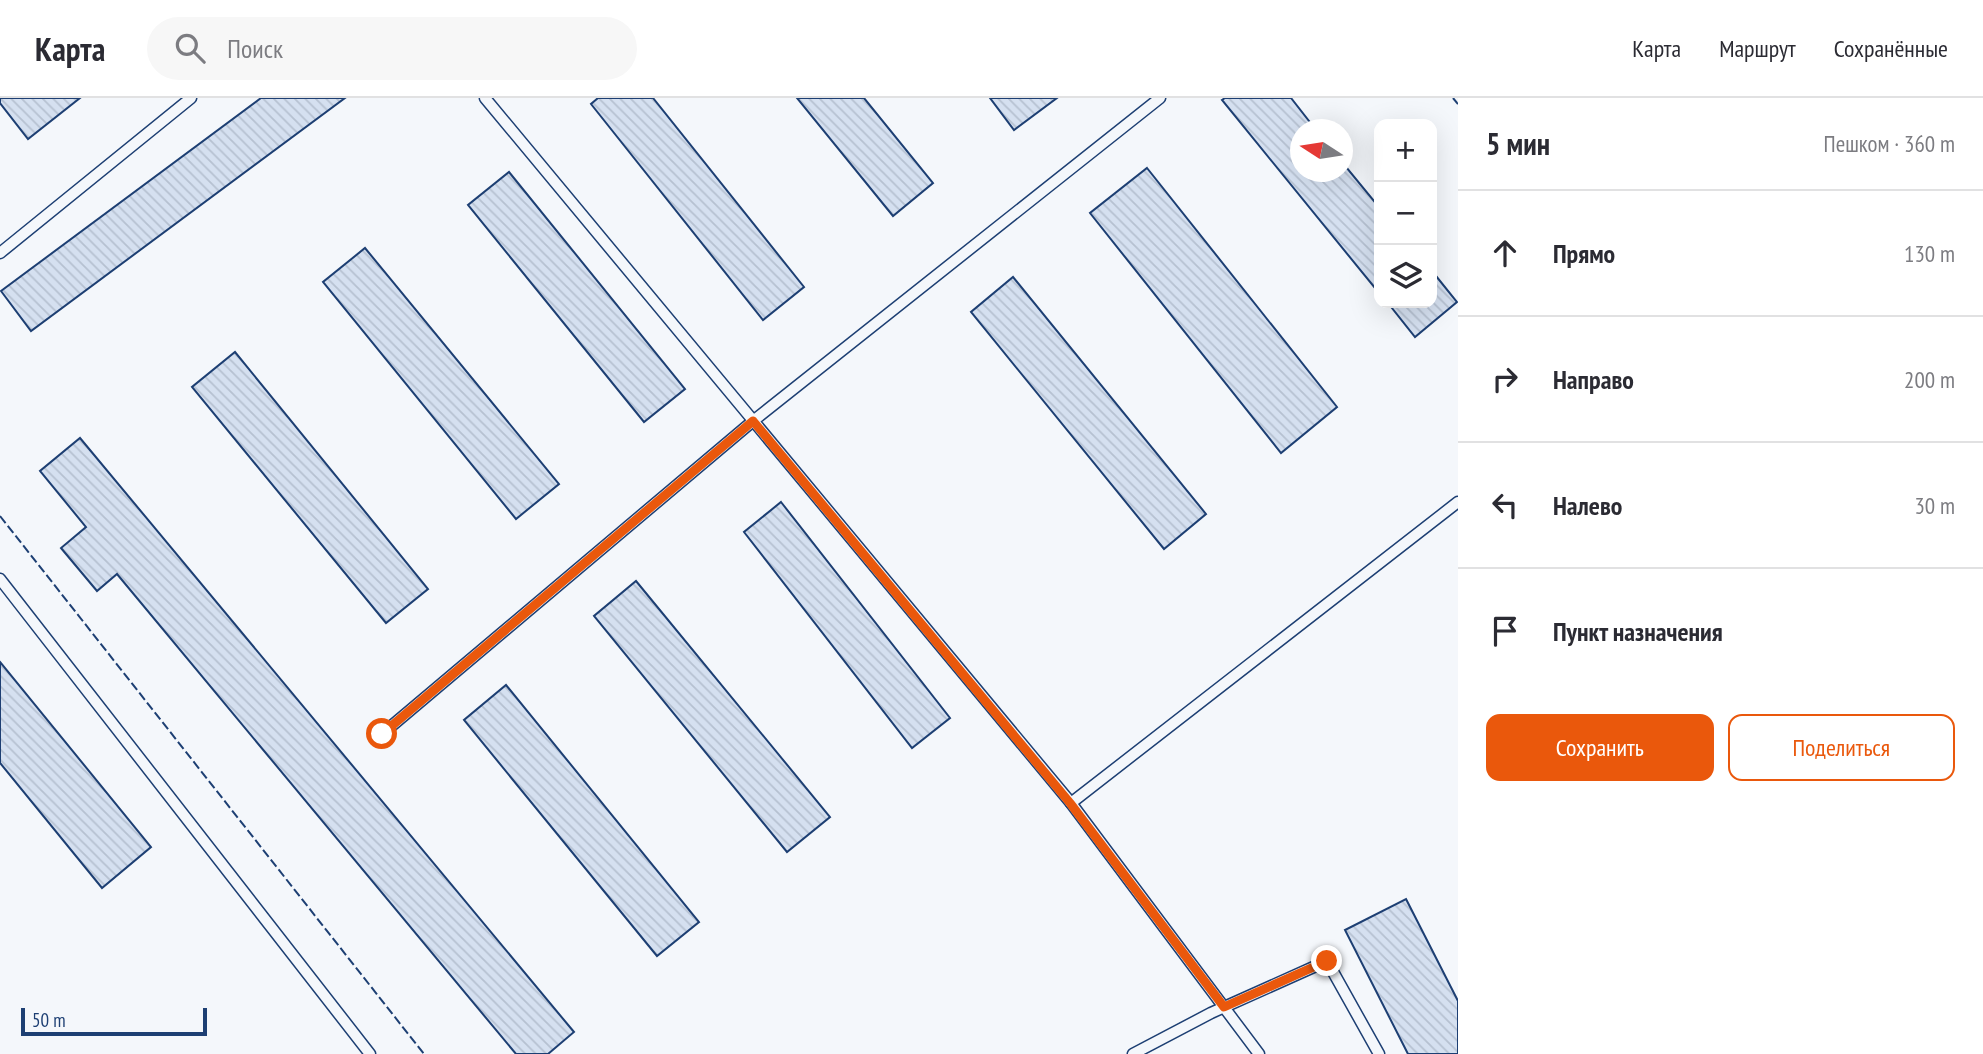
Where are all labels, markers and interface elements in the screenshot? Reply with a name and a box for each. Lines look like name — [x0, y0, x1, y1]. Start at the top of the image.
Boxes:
search box — [147, 17, 637, 80]
text: Карта — [35, 27, 105, 70]
icon: search — [171, 29, 209, 67]
text: Поиск — [227, 32, 283, 65]
text: Карта — [1632, 33, 1681, 64]
text: Маршрут — [1719, 33, 1796, 64]
text: Сохранённые — [1834, 33, 1948, 64]
north arrow — [1290, 119, 1353, 182]
map controls — [1374, 119, 1437, 308]
button: + — [1374, 119, 1437, 182]
text: 5 мин — [1486, 124, 1550, 163]
text: Пешком · 360 m — [1824, 129, 1955, 158]
button: − — [1374, 182, 1437, 245]
icon: ahead — [1486, 234, 1524, 272]
text: Прямо — [1553, 237, 1615, 270]
text: 130 m — [1904, 239, 1955, 268]
button: layers — [1374, 245, 1437, 308]
icon: right — [1486, 360, 1524, 398]
text: Направо — [1553, 363, 1634, 396]
text: 200 m — [1904, 365, 1955, 394]
icon: left — [1486, 486, 1524, 524]
text: Налево — [1553, 489, 1622, 522]
text: 30 m — [1914, 491, 1955, 520]
icon: arrive — [1486, 612, 1524, 650]
text: Пункт назначения — [1553, 615, 1723, 648]
button: Сохранить — [1486, 714, 1714, 781]
button: Поделиться — [1728, 714, 1955, 781]
route start — [366, 718, 397, 749]
route end — [1311, 945, 1342, 976]
scale bar — [21, 1005, 206, 1037]
text: 50 m — [32, 1008, 66, 1032]

